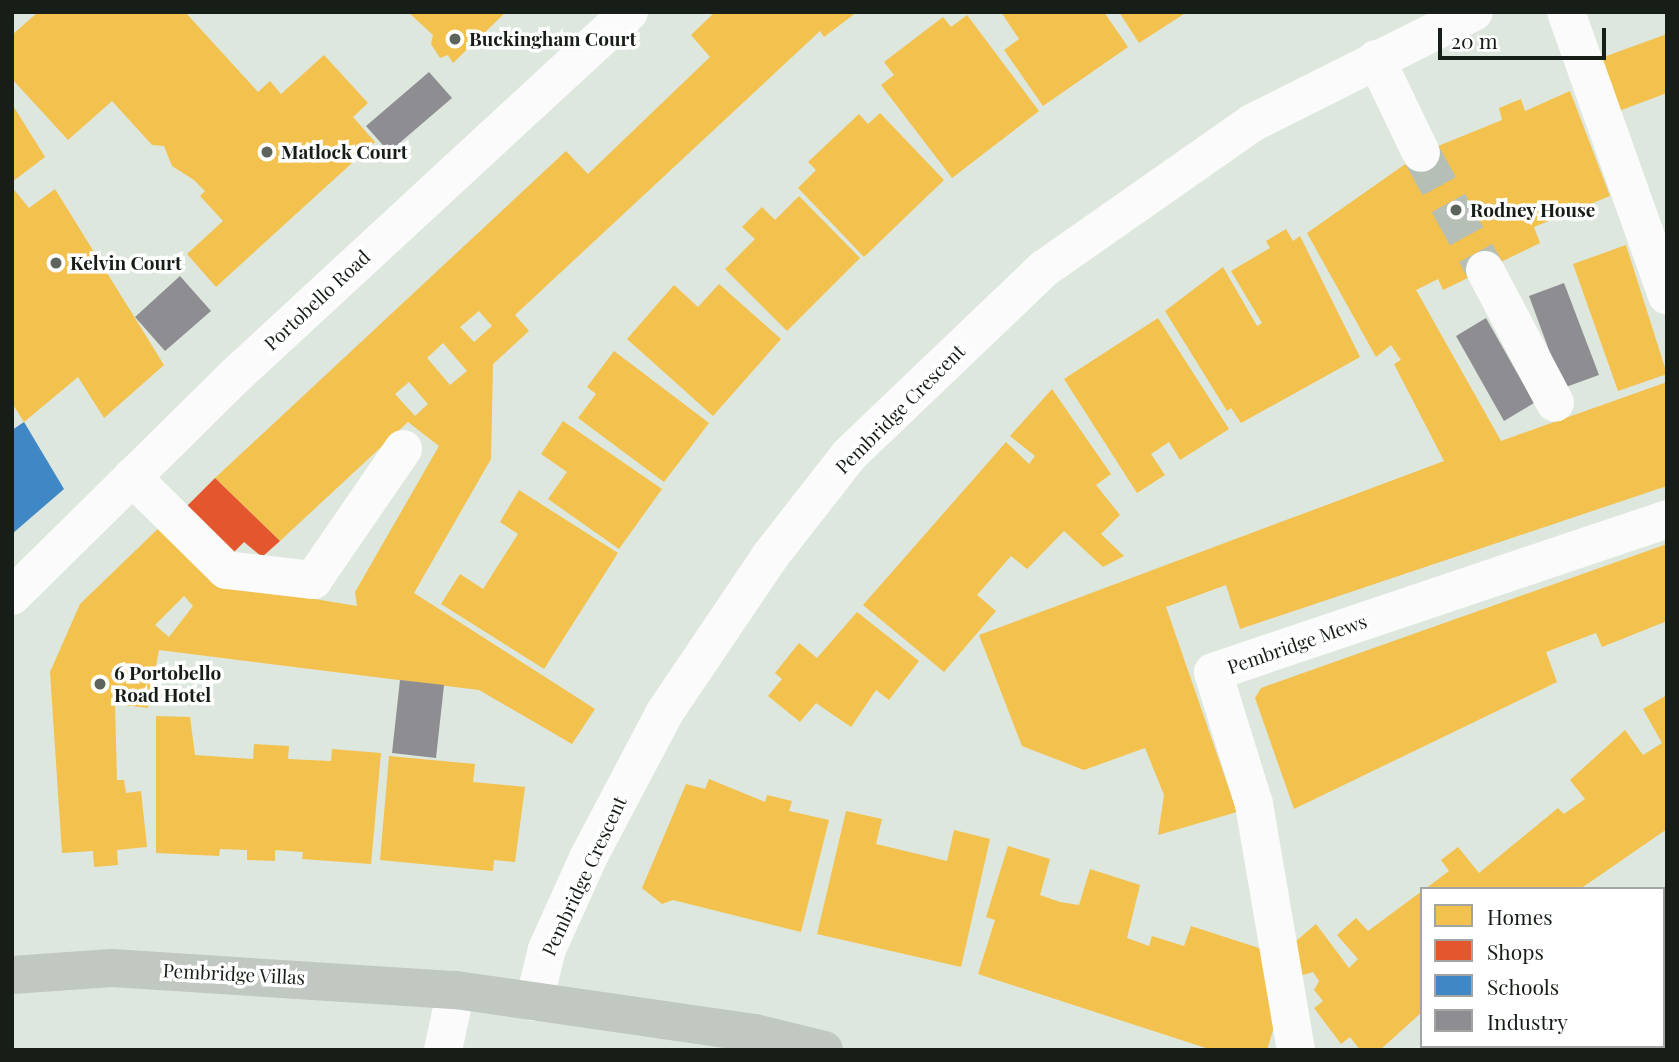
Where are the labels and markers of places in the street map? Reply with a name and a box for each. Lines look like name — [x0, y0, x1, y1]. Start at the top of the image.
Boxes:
place label: Buckingham Court — [469, 28, 636, 50]
marker: Buckingham Court — [447, 31, 463, 47]
place label: Matlock Court — [281, 141, 408, 163]
marker: Matlock Court — [259, 144, 275, 160]
place label: Rodney House — [1470, 199, 1596, 221]
marker: Rodney House — [1448, 202, 1464, 218]
place label: Kelvin Court — [70, 252, 182, 274]
marker: Kelvin Court — [48, 255, 64, 271]
place label: 6 Portobello Road Hotel — [114, 662, 221, 706]
marker: 6 Portobello Road Hotel — [92, 676, 108, 692]

